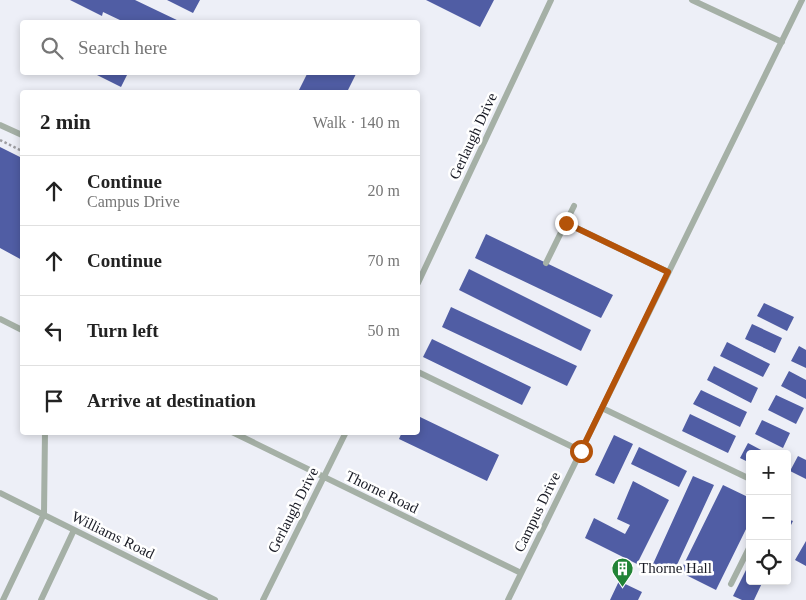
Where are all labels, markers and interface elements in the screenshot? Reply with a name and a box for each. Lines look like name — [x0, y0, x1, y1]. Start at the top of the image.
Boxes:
search box — [20, 20, 420, 75]
icon: search — [38, 34, 66, 62]
text: Search here — [78, 37, 167, 58]
street label: Gerlaugh Drive — [446, 90, 500, 182]
text: 2 min — [40, 110, 91, 134]
text: Walk · 140 m — [313, 114, 400, 131]
text: Continue — [87, 171, 162, 192]
icon: ahead — [40, 177, 68, 205]
text: 20 m — [368, 182, 400, 199]
text: Campus Drive — [87, 193, 180, 210]
route end — [555, 212, 578, 235]
icon: ahead — [40, 247, 68, 275]
text: Continue — [87, 250, 162, 271]
text: 70 m — [368, 252, 400, 269]
icon: left — [40, 317, 68, 345]
text: Turn left — [87, 320, 159, 341]
text: 50 m — [368, 322, 400, 339]
icon: arrive — [40, 387, 68, 415]
text: Arrive at destination — [87, 390, 256, 411]
route start — [570, 440, 593, 463]
map controls — [746, 450, 791, 585]
button: + — [746, 450, 791, 495]
street label: Gerlaugh Drive — [265, 464, 322, 555]
street label: Thorne Road — [343, 468, 421, 517]
street label: Campus Drive — [511, 469, 563, 555]
button: − — [746, 495, 791, 540]
street label: Williams Road — [69, 508, 157, 562]
button: locate — [746, 540, 791, 585]
building icon: Thorne Hall — [611, 556, 635, 587]
place label: Thorne Hall — [639, 560, 712, 576]

